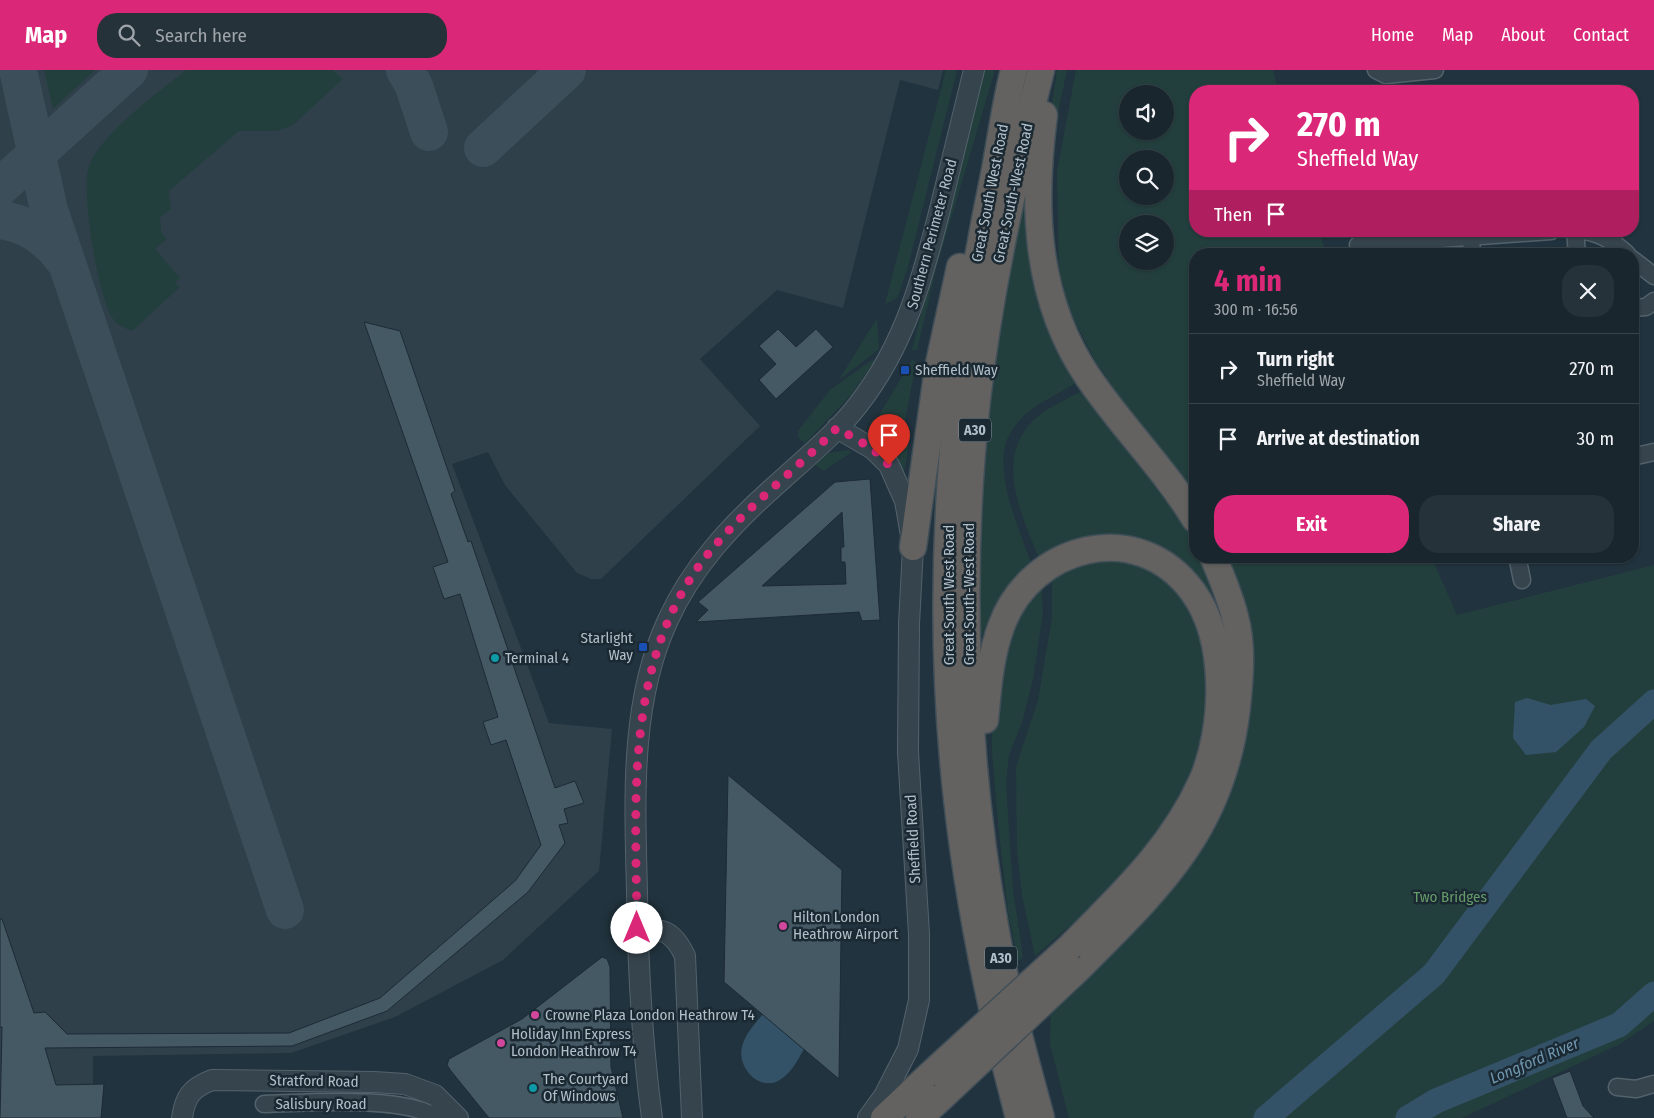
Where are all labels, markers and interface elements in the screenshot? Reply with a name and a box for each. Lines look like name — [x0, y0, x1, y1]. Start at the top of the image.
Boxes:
search box — [97, 13, 447, 58]
text: Map — [25, 21, 67, 49]
icon: search — [115, 21, 143, 49]
text: Search here — [155, 24, 247, 47]
text: Home — [1371, 24, 1414, 46]
text: Map — [1442, 24, 1473, 46]
text: About — [1501, 24, 1545, 46]
text: Contact — [1573, 24, 1629, 46]
map controls — [1119, 85, 1174, 270]
button: sound — [1119, 85, 1174, 140]
text: 270 m — [1297, 103, 1381, 145]
icon: right — [1214, 105, 1279, 170]
street label: Great South-West Road — [989, 121, 1037, 265]
street label: Great South West Road — [968, 122, 1012, 264]
text: Sheffield Way — [1297, 145, 1418, 172]
button: search — [1119, 150, 1174, 205]
street label: Southern Perimeter Road — [903, 157, 961, 311]
icon: arrive — [1262, 200, 1290, 228]
text: Then — [1214, 203, 1252, 226]
button: layers — [1119, 215, 1174, 270]
text: 4 min — [1214, 263, 1282, 299]
button: close — [1562, 265, 1614, 317]
text: 300 m · 16:56 — [1214, 300, 1298, 319]
text: Turn right — [1257, 348, 1334, 371]
icon: right — [1214, 355, 1242, 383]
text: 270 m — [1569, 357, 1614, 380]
place label: Sheffield Way — [915, 361, 998, 379]
marker: Sheffield Way — [899, 364, 911, 376]
text: Sheffield Way — [1257, 371, 1345, 390]
pin — [868, 414, 910, 465]
road number: A30 — [959, 418, 991, 442]
icon: arrive — [875, 421, 903, 449]
icon: arrive — [1214, 425, 1242, 453]
text: Arrive at destination — [1257, 427, 1420, 450]
text: 30 m — [1576, 427, 1614, 450]
button: Exit — [1214, 495, 1409, 553]
button: Share — [1419, 495, 1614, 553]
street label: Great South-West Road — [960, 523, 978, 665]
street label: Great South West Road — [940, 525, 958, 665]
place label: Starlight Way — [581, 629, 633, 664]
marker: Starlight Way — [637, 641, 649, 653]
place label: Terminal 4 — [505, 649, 569, 667]
marker: Terminal 4 — [489, 652, 501, 664]
street label: Sheffield Road — [902, 794, 924, 884]
park label: Two Bridges — [1413, 888, 1487, 906]
position arrow — [610, 901, 662, 953]
place label: Hilton London Heathrow Airport — [793, 908, 899, 943]
marker: Hilton London Heathrow Airport — [777, 920, 789, 932]
road number: A30 — [985, 946, 1017, 970]
place label: Crowne Plaza London Heathrow T4 — [545, 1006, 755, 1024]
marker: Crowne Plaza London Heathrow T4 — [529, 1009, 541, 1021]
place label: Holiday Inn Express London Heathrow T4 — [511, 1025, 637, 1060]
water label: Longford River — [1487, 1033, 1582, 1088]
marker: Holiday Inn Express London Heathrow T4 — [495, 1037, 507, 1049]
place label: The Courtyard Of Windows — [543, 1070, 629, 1105]
street label: Stratford Road — [269, 1071, 359, 1091]
marker: The Courtyard Of Windows — [527, 1082, 539, 1094]
street label: Salisbury Road — [275, 1095, 367, 1113]

